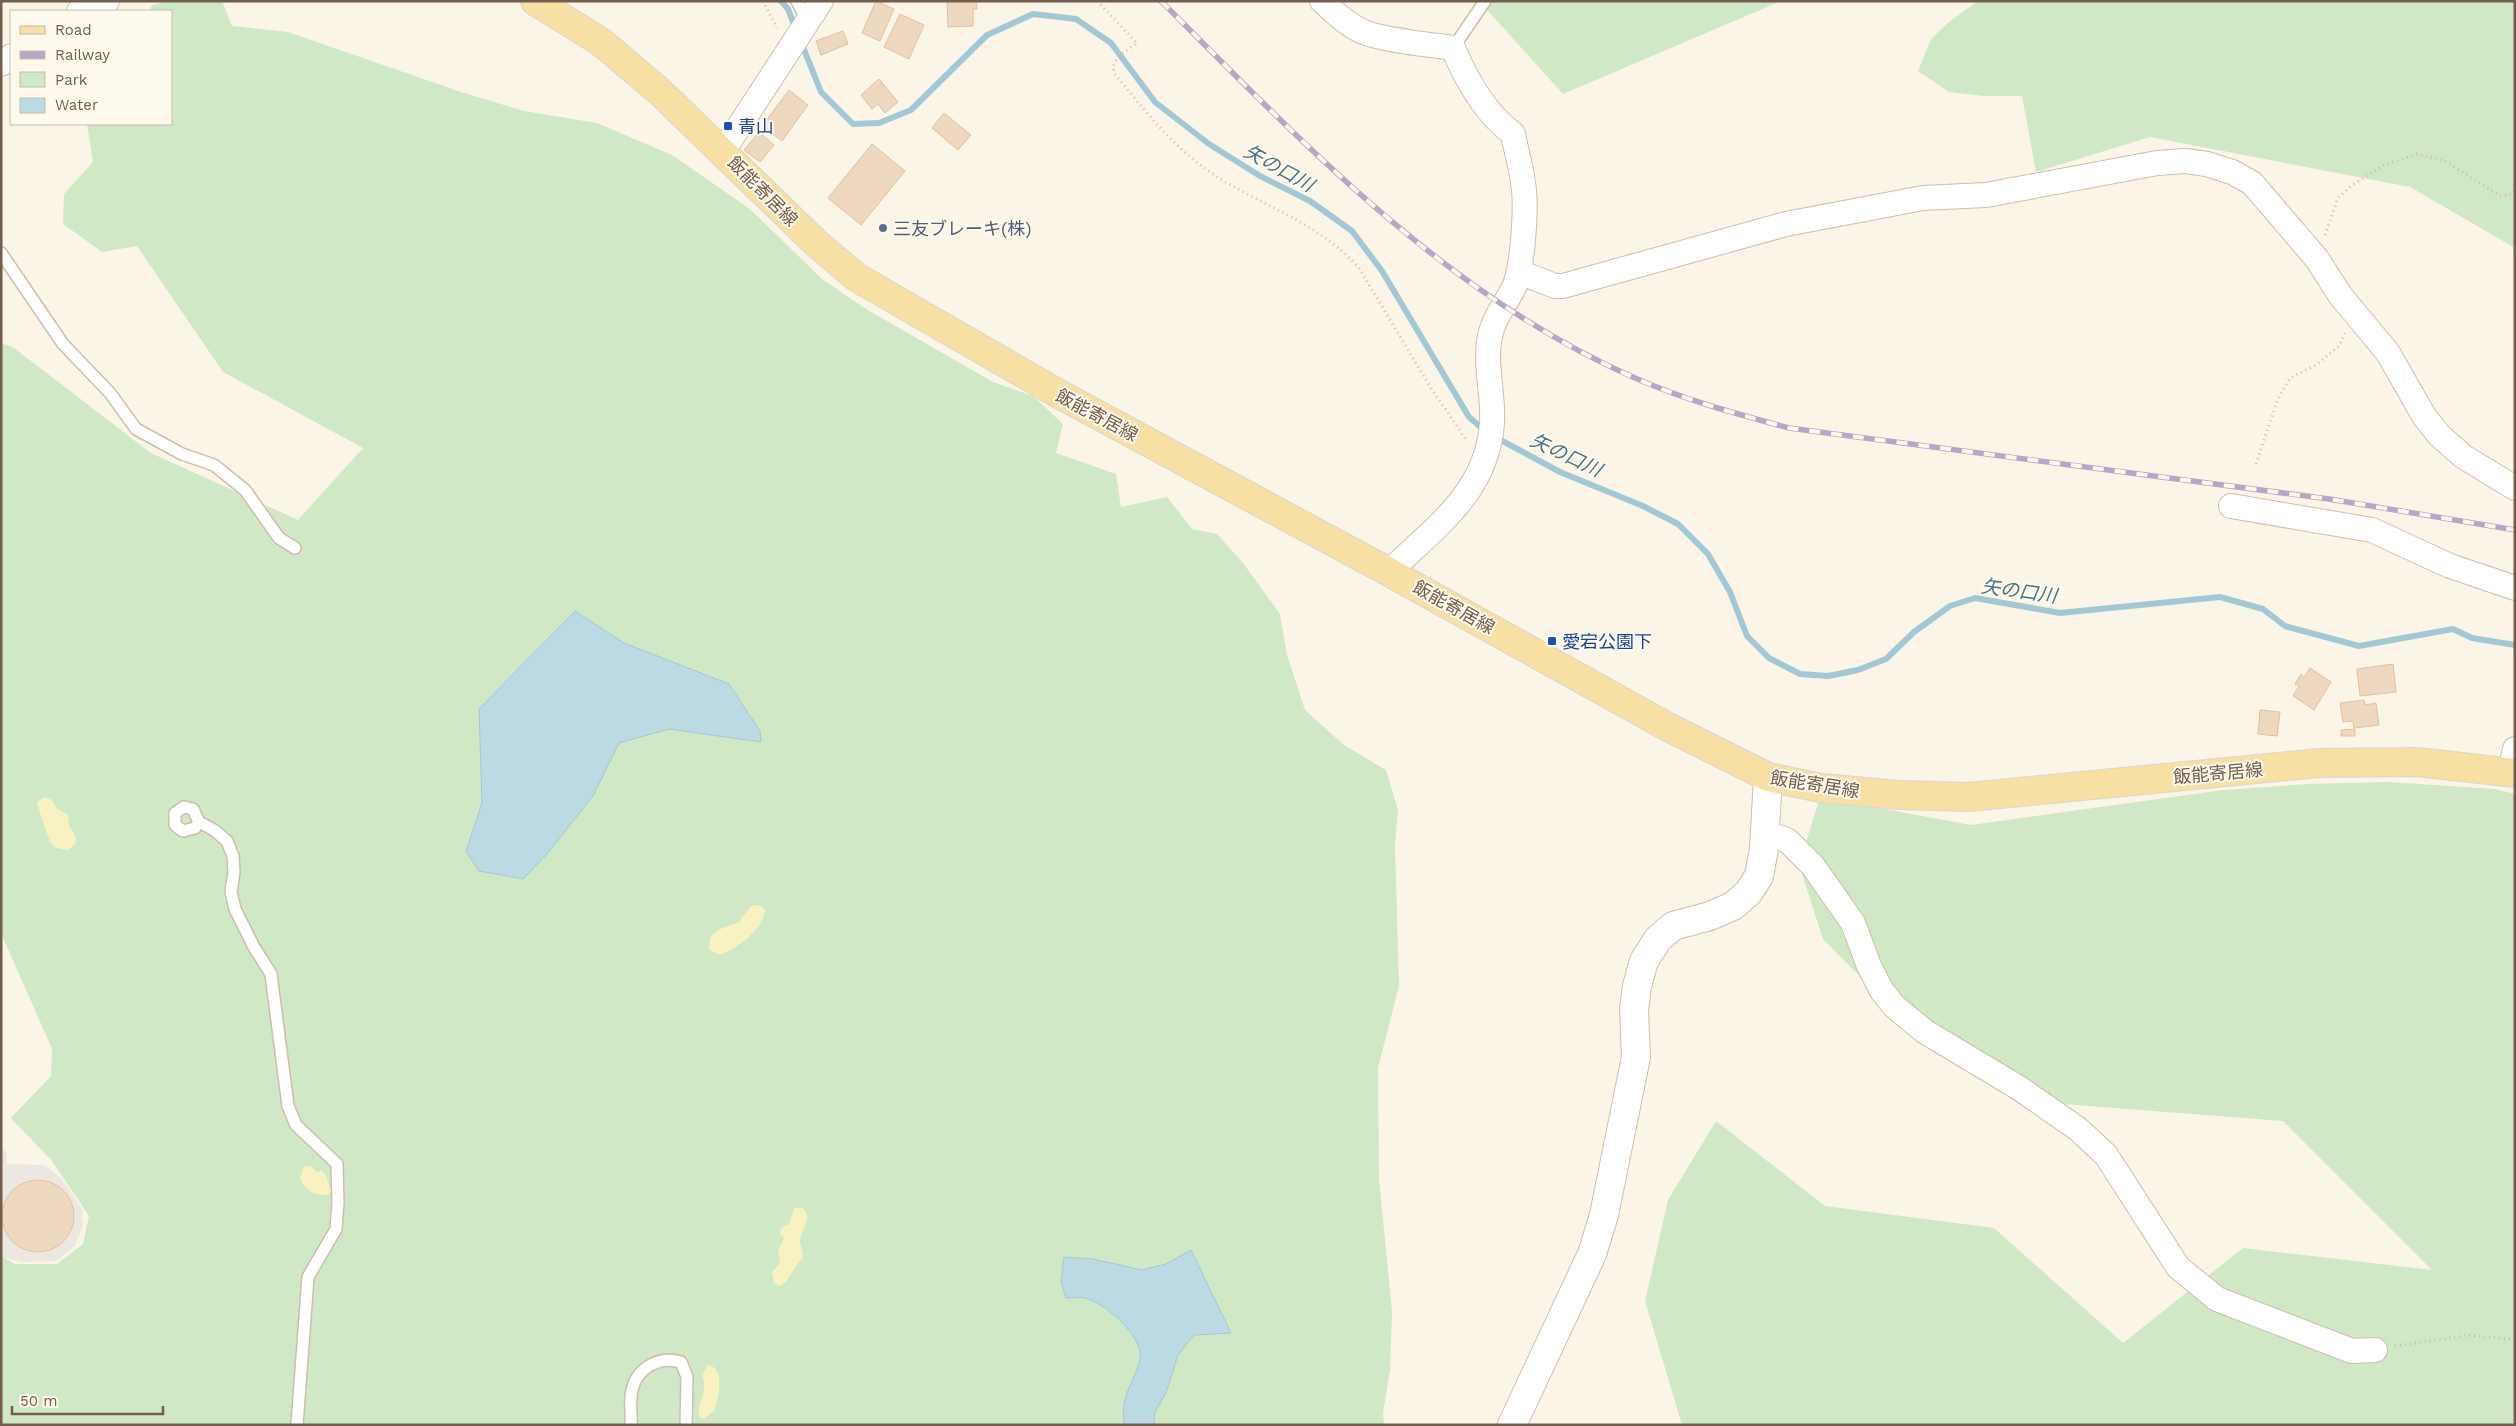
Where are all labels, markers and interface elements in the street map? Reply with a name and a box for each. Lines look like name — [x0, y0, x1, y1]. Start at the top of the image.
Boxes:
legend — [10, 10, 172, 125]
text: Road — [55, 21, 92, 39]
text: Railway — [55, 46, 110, 64]
text: Park — [55, 71, 88, 89]
text: Water — [55, 96, 98, 114]
place label: 青山 — [738, 116, 774, 137]
marker: 青山 — [722, 120, 734, 132]
water label: 矢の口川 — [1240, 140, 1320, 197]
street label: 飯能寄居線 — [724, 152, 802, 230]
place label: 三友ブレーキ(株) — [893, 218, 1032, 239]
marker: 三友ブレーキ(株) — [877, 222, 889, 234]
street label: 飯能寄居線 — [1052, 385, 1142, 445]
water label: 矢の口川 — [1527, 429, 1607, 482]
water label: 矢の口川 — [1980, 574, 2060, 608]
street label: 飯能寄居線 — [1410, 576, 1498, 638]
place label: 愛宕公園下 — [1562, 631, 1652, 652]
marker: 愛宕公園下 — [1546, 635, 1558, 647]
street label: 飯能寄居線 — [2172, 759, 2264, 787]
street label: 飯能寄居線 — [1769, 767, 1861, 801]
scale bar — [12, 1384, 164, 1416]
text: 50 m — [20, 1392, 57, 1410]

